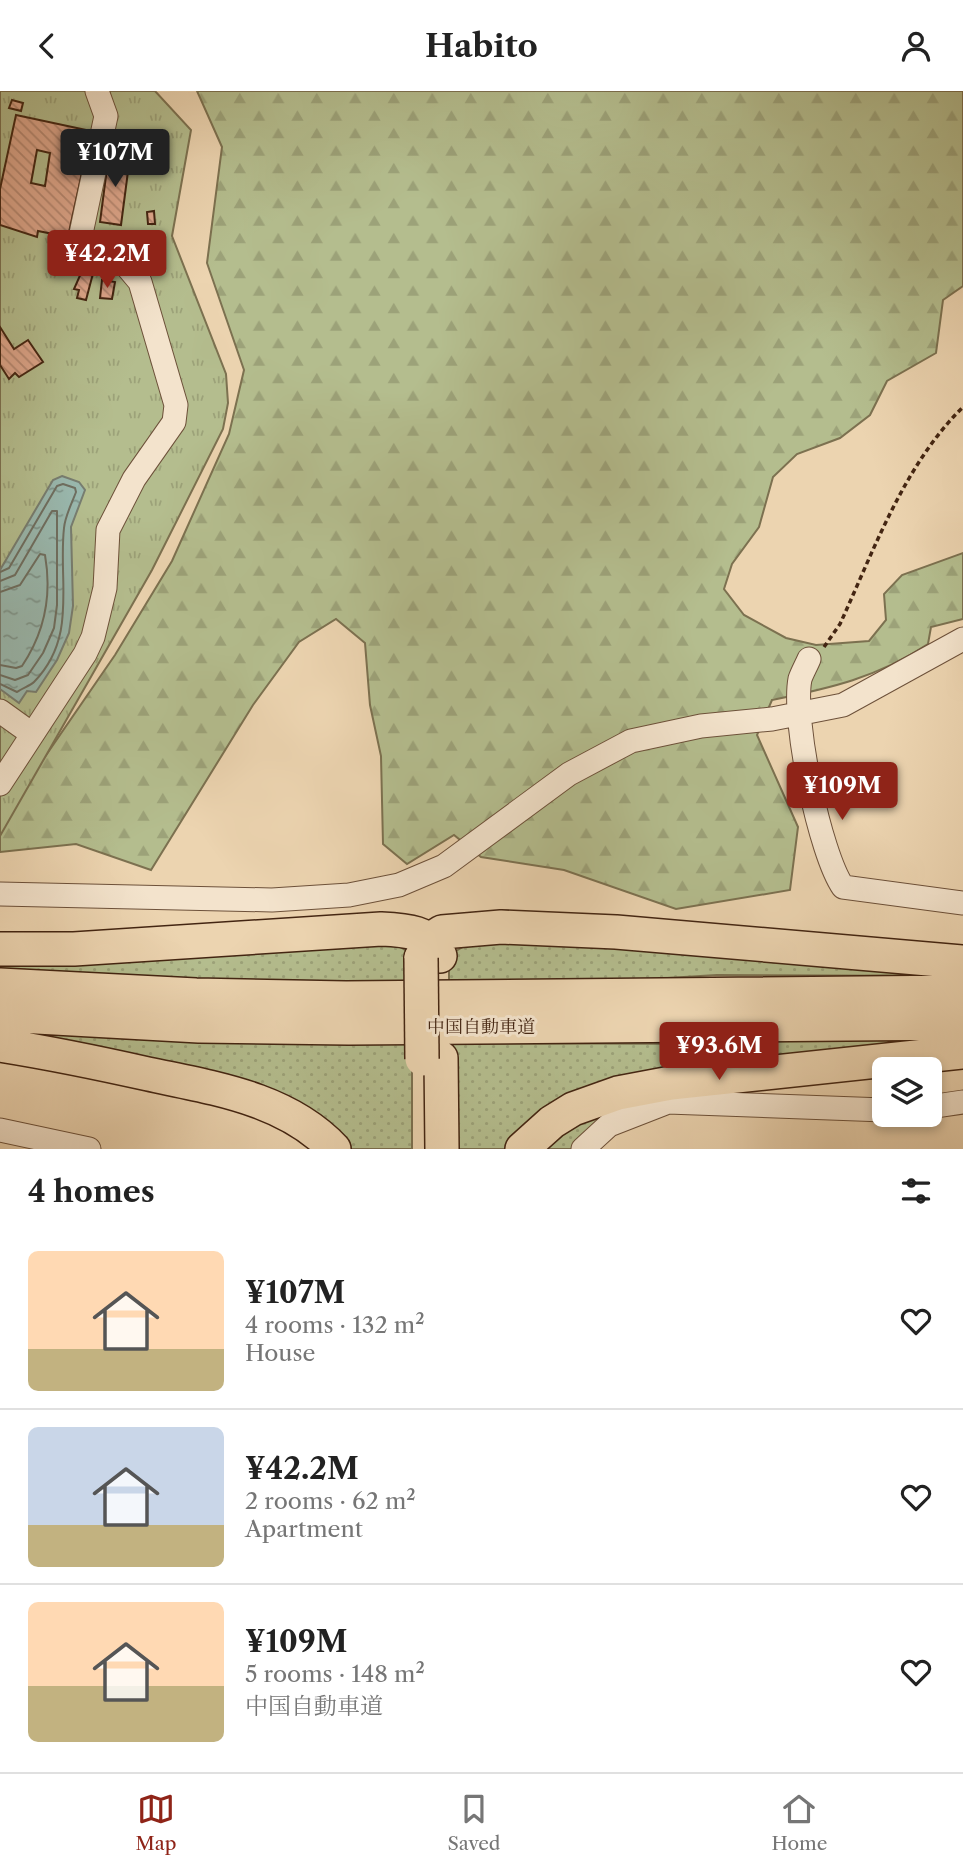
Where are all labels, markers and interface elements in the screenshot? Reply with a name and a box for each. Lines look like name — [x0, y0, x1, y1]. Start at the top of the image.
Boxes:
text: Habito — [425, 26, 538, 65]
icon: back — [28, 27, 66, 65]
icon: person — [897, 27, 935, 65]
pin: ¥107M — [66, 129, 164, 189]
text: ¥107M — [77, 138, 153, 166]
pin: ¥42.2M — [50, 231, 164, 290]
text: ¥42.2M — [63, 239, 151, 267]
pin: ¥109M — [793, 763, 891, 822]
text: ¥109M — [803, 771, 881, 799]
street label: 中国自動車道 — [427, 1016, 535, 1038]
pin: ¥93.6M — [662, 1023, 776, 1082]
text: ¥93.6M — [675, 1031, 763, 1059]
map controls — [872, 1057, 942, 1127]
button: layers — [872, 1057, 942, 1127]
icon: filters — [897, 1172, 935, 1210]
text: 4 homes — [28, 1173, 155, 1210]
text: ¥107M — [245, 1274, 345, 1311]
icon: home — [84, 1279, 168, 1363]
icon: heart — [897, 1302, 935, 1340]
text: 4 rooms · 132 m² — [245, 1311, 425, 1339]
text: House — [245, 1339, 315, 1367]
text: ¥42.2M — [245, 1450, 359, 1487]
icon: home — [84, 1455, 168, 1539]
icon: heart — [897, 1478, 935, 1516]
text: 2 rooms · 62 m² — [245, 1487, 416, 1515]
text: Apartment — [245, 1515, 363, 1543]
text: ¥109M — [245, 1623, 348, 1660]
icon: home — [84, 1630, 168, 1714]
icon: heart — [897, 1653, 935, 1691]
text: 5 rooms · 148 m² — [245, 1660, 425, 1688]
text: 中国自動車道 — [245, 1692, 383, 1720]
tab: Map — [136, 1790, 176, 1855]
tab: Saved — [448, 1790, 500, 1855]
tab: Home — [772, 1790, 827, 1855]

